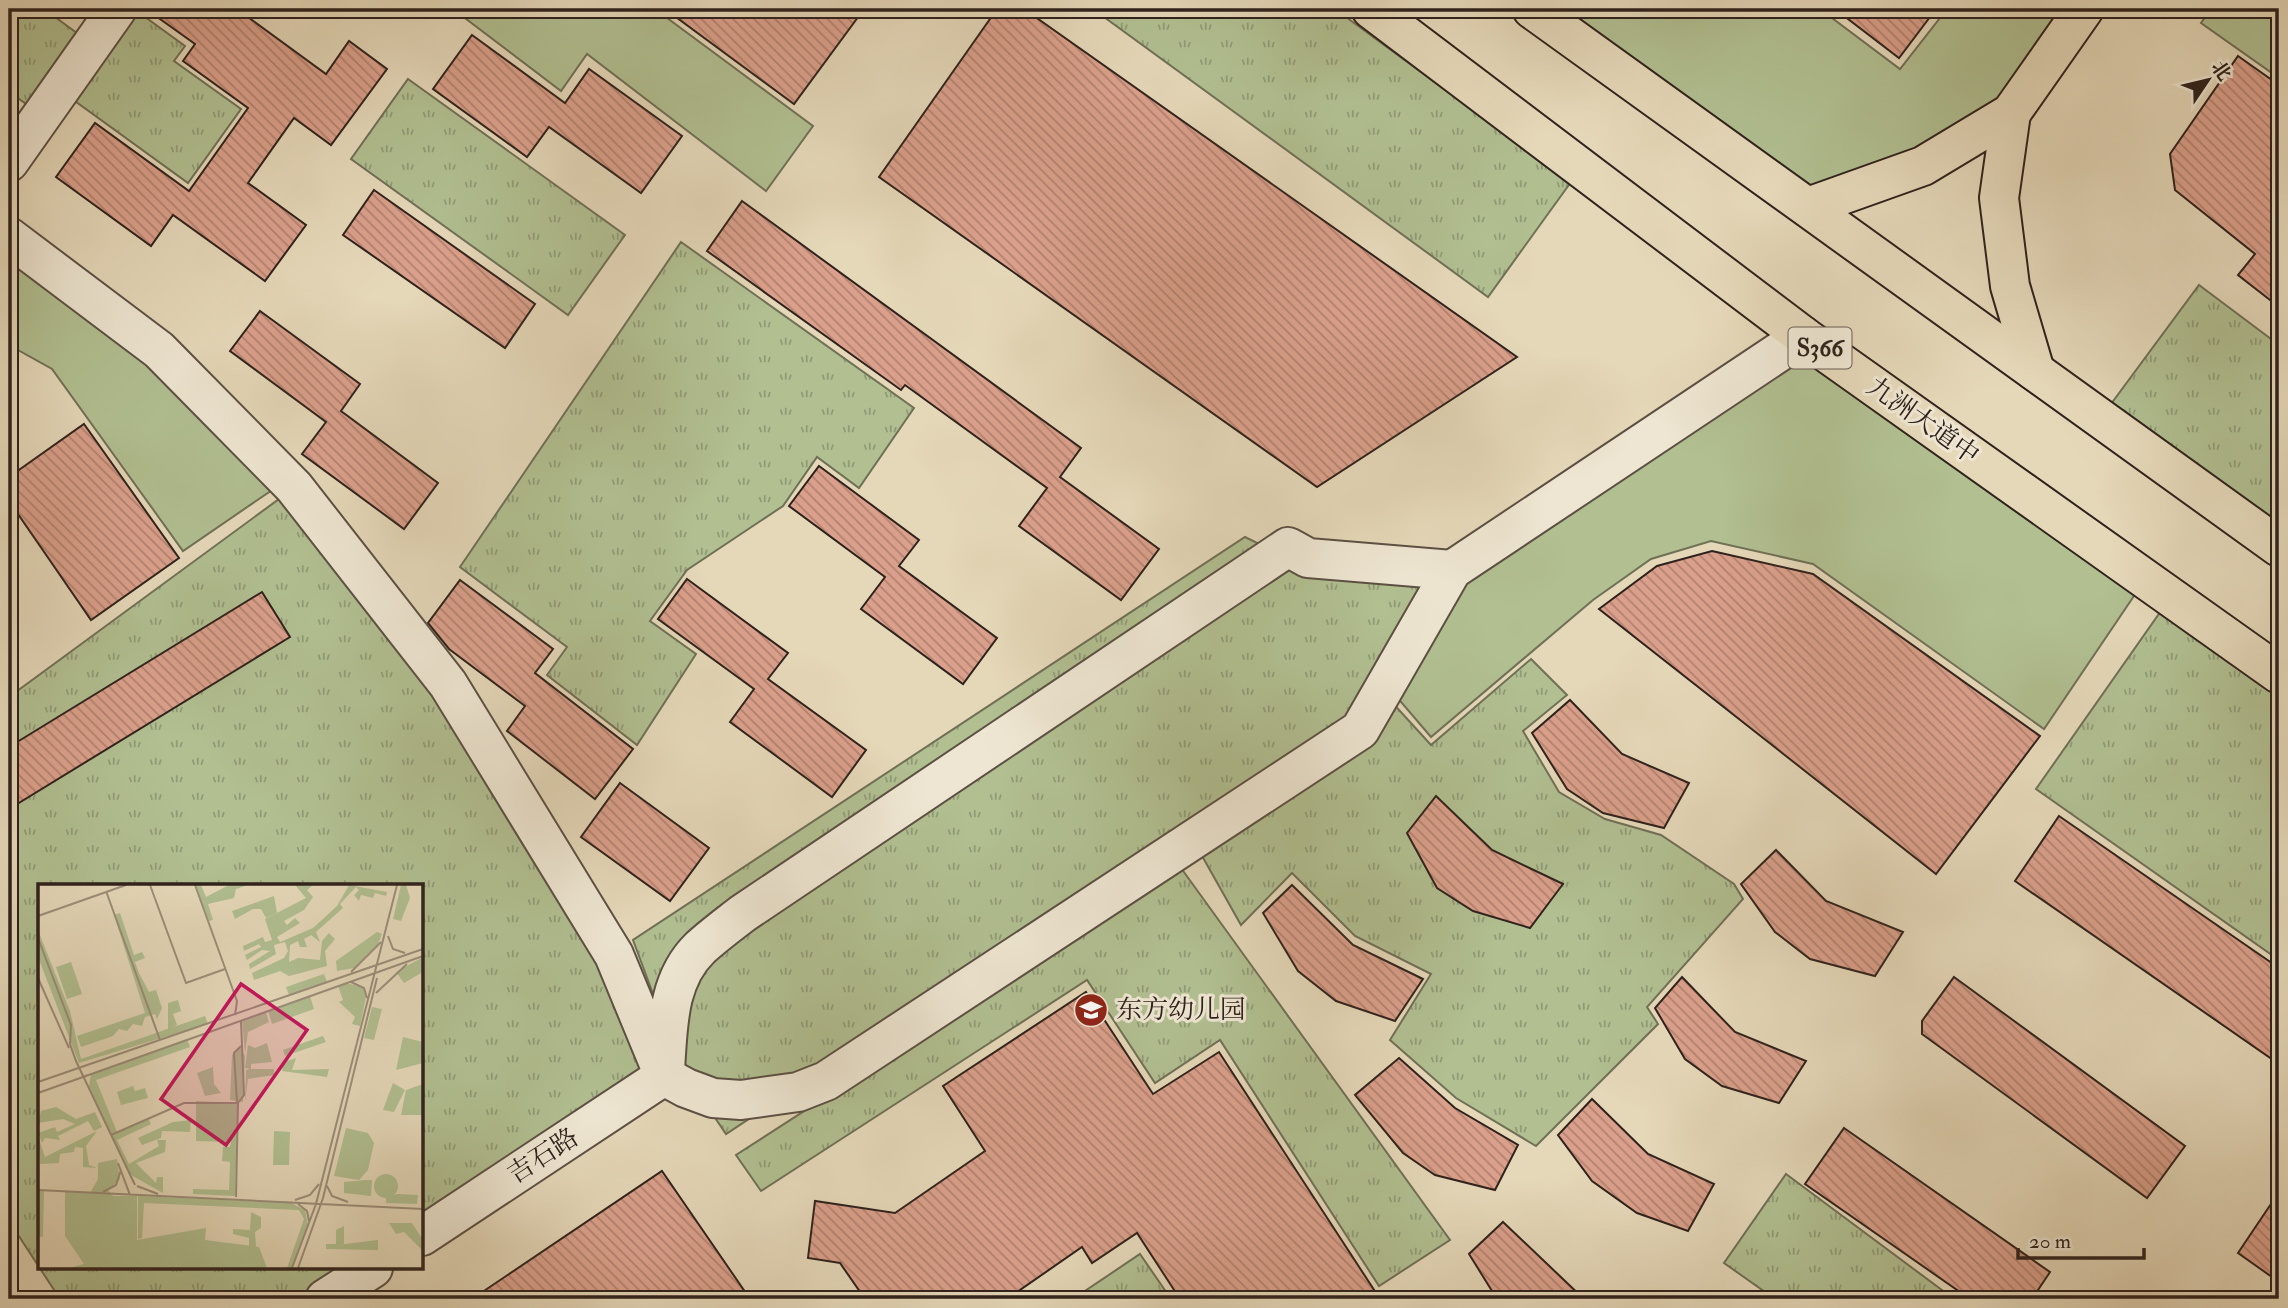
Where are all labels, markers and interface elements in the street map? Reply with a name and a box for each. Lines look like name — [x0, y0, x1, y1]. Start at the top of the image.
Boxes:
north arrow — [2172, 46, 2242, 116]
text: 北 — [2206, 56, 2236, 85]
road number: S366 — [1788, 328, 1852, 368]
street label: 九洲大道中 — [1861, 371, 1985, 471]
inset map — [38, 884, 424, 1270]
school or university icon: 东方幼儿园 — [1072, 991, 1110, 1029]
place label: 东方幼儿园 — [1116, 994, 1246, 1026]
street label: 吉石路 — [502, 1121, 584, 1191]
scale bar — [2018, 1217, 2144, 1261]
text: 20 m — [2029, 1228, 2071, 1255]

